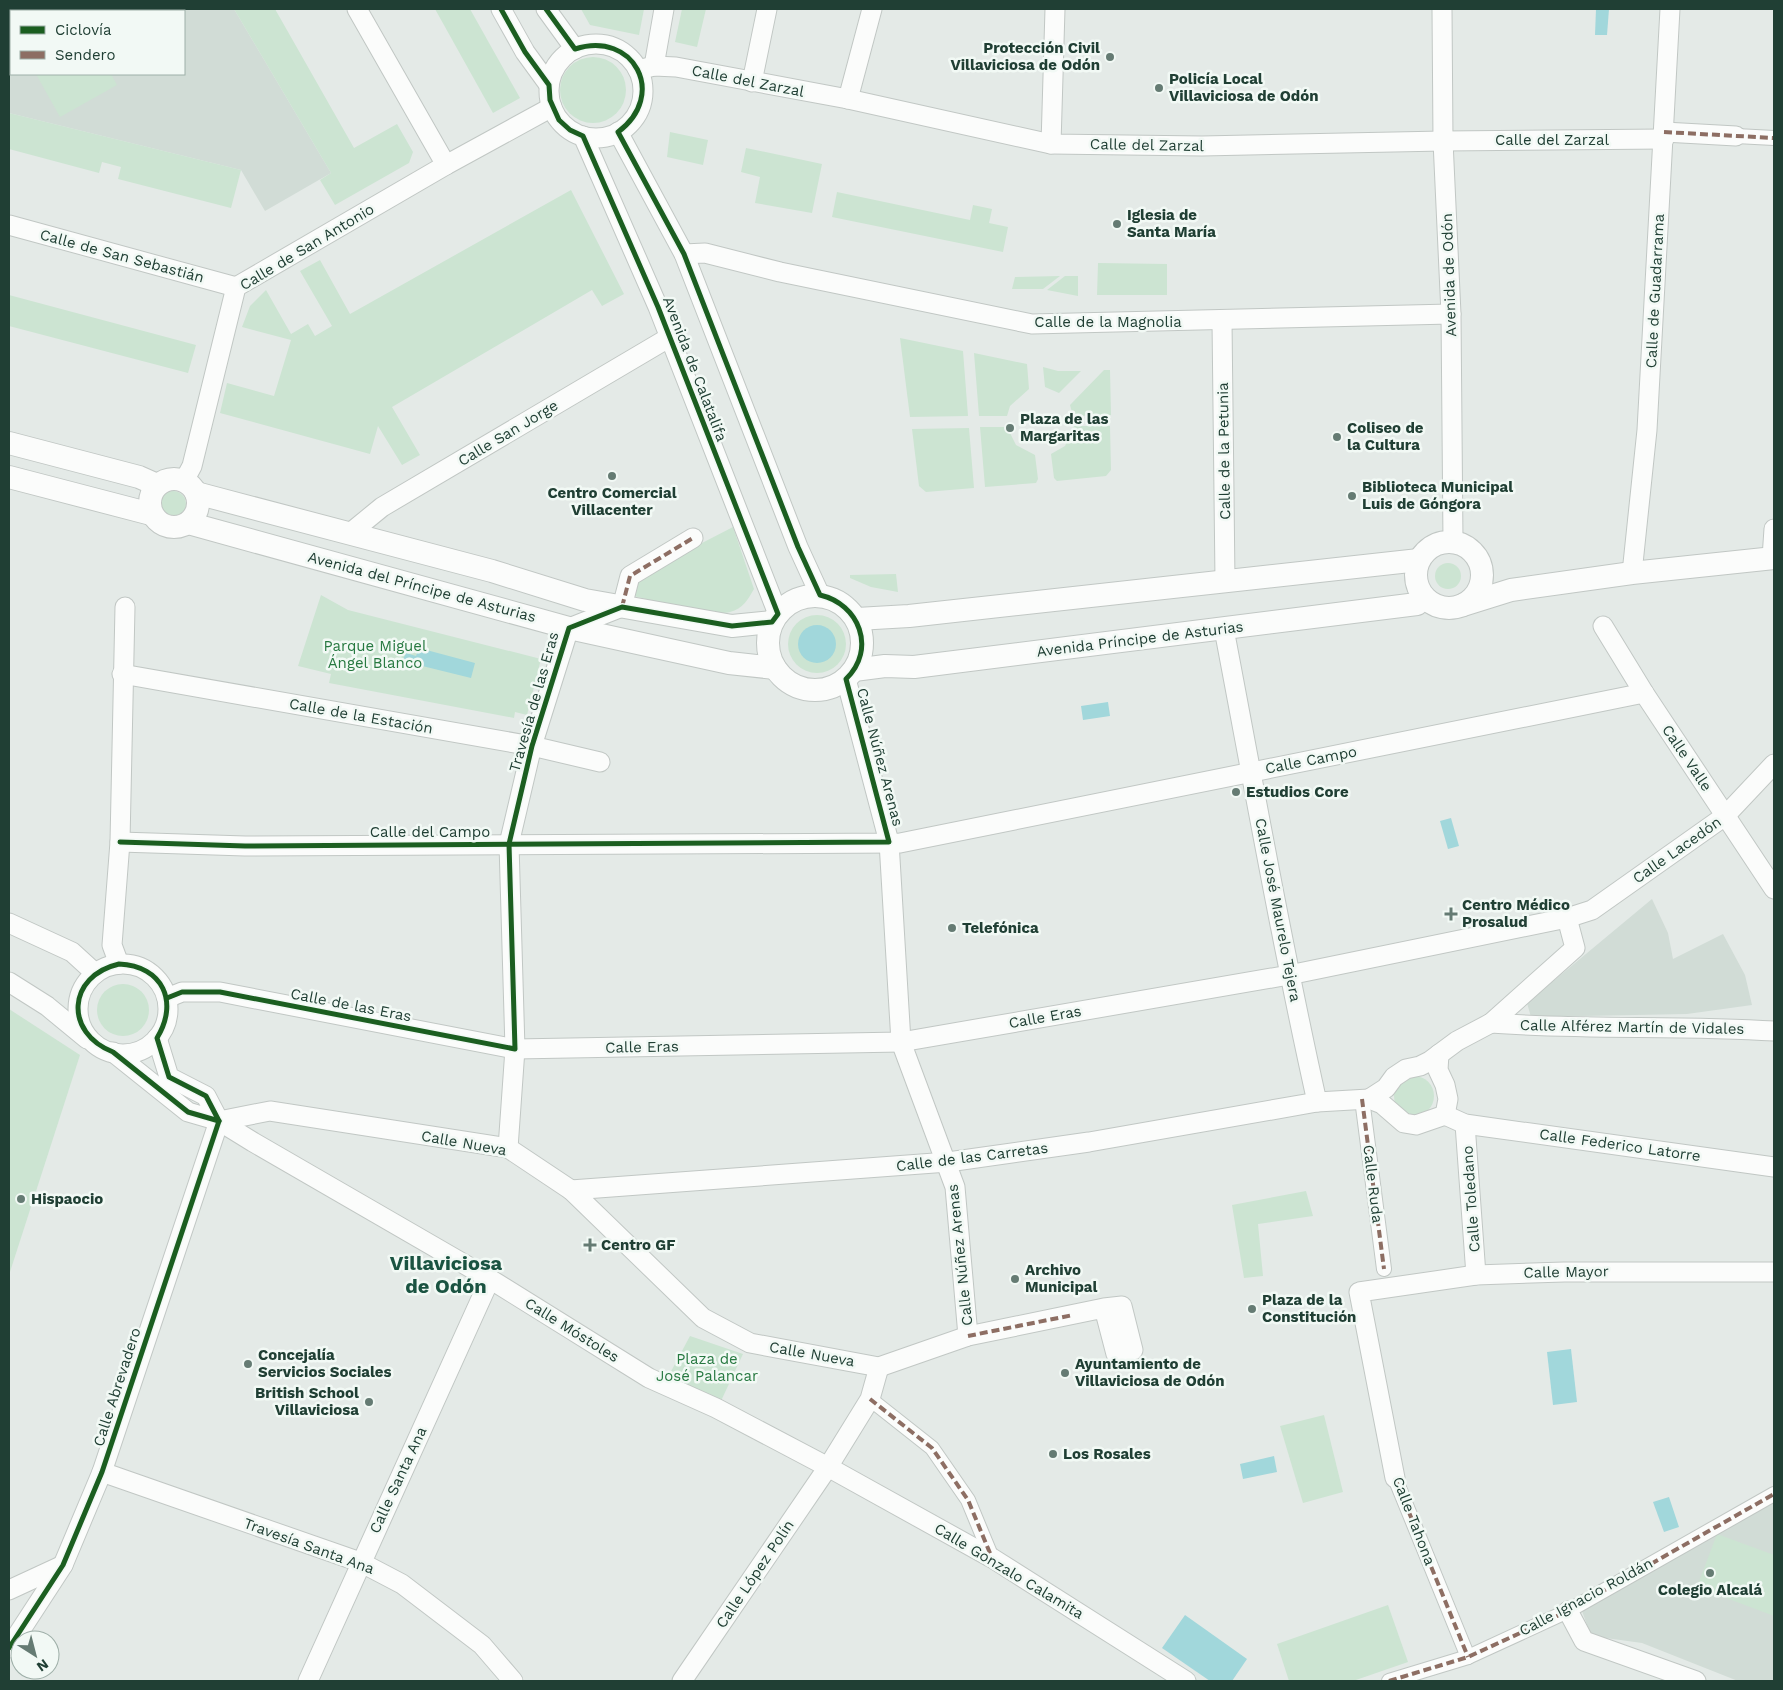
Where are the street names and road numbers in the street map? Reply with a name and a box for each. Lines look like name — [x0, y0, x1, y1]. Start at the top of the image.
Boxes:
street label: Calle del Zarzal — [690, 61, 806, 101]
street label: Calle del Zarzal — [1495, 131, 1609, 149]
street label: Calle del Zarzal — [1090, 135, 1205, 155]
street label: Calle de San Antonio — [237, 200, 377, 294]
street label: Avenida de Odón — [1438, 213, 1460, 337]
street label: Calle de Guadarrama — [1642, 213, 1668, 369]
street label: Calle de San Sebastián — [38, 225, 206, 287]
street label: Avenida de Calatalifa — [659, 294, 731, 445]
street label: Calle de la Magnolia — [1034, 313, 1182, 331]
street label: Calle de la Petunia — [1214, 382, 1234, 520]
street label: Calle San Jorge — [455, 396, 561, 470]
street label: Avenida del Príncipe de Asturias — [306, 548, 538, 626]
street label: Avenida Príncipe de Asturias — [1036, 617, 1245, 661]
street label: Travesía de las Eras — [505, 630, 563, 774]
street label: Calle Núñez Arenas — [853, 686, 907, 828]
street label: Calle de la Estación — [288, 694, 434, 738]
street label: Calle Valle — [1658, 721, 1716, 795]
street label: Calle Campo — [1264, 742, 1358, 778]
street label: Calle Lacedón — [1629, 813, 1725, 887]
street label: Calle José Maurelo Tejera — [1251, 817, 1305, 1004]
street label: Calle del Campo — [370, 823, 490, 841]
street label: Calle de las Eras — [289, 984, 413, 1026]
street label: Calle Eras — [1007, 1002, 1083, 1032]
street label: Calle Alférez Martín de Vidales — [1520, 1016, 1745, 1038]
street label: Calle Eras — [605, 1037, 679, 1057]
street label: Calle Federico Latorre — [1538, 1125, 1702, 1165]
street label: Calle Nueva — [420, 1127, 509, 1159]
street label: Calle de las Carretas — [895, 1139, 1049, 1175]
street label: Calle Ruda — [1359, 1144, 1387, 1225]
street label: Calle Toledano — [1458, 1145, 1484, 1253]
street label: Calle Núñez Arenas — [944, 1183, 976, 1327]
street label: Calle Mayor — [1523, 1262, 1609, 1282]
street label: Calle Móstoles — [522, 1294, 623, 1366]
street label: Calle Abrevadero — [89, 1325, 145, 1449]
street label: Calle Nueva — [768, 1338, 857, 1370]
street label: Calle Santa Ana — [365, 1423, 431, 1536]
street label: Calle Tahona — [1389, 1474, 1439, 1568]
street label: Travesía Santa Ana — [241, 1514, 377, 1578]
street label: Calle López Polín — [712, 1517, 798, 1631]
street label: Calle Gonzalo Calamita — [931, 1519, 1087, 1623]
street label: Calle Ignacio Roldán — [1516, 1554, 1656, 1640]

